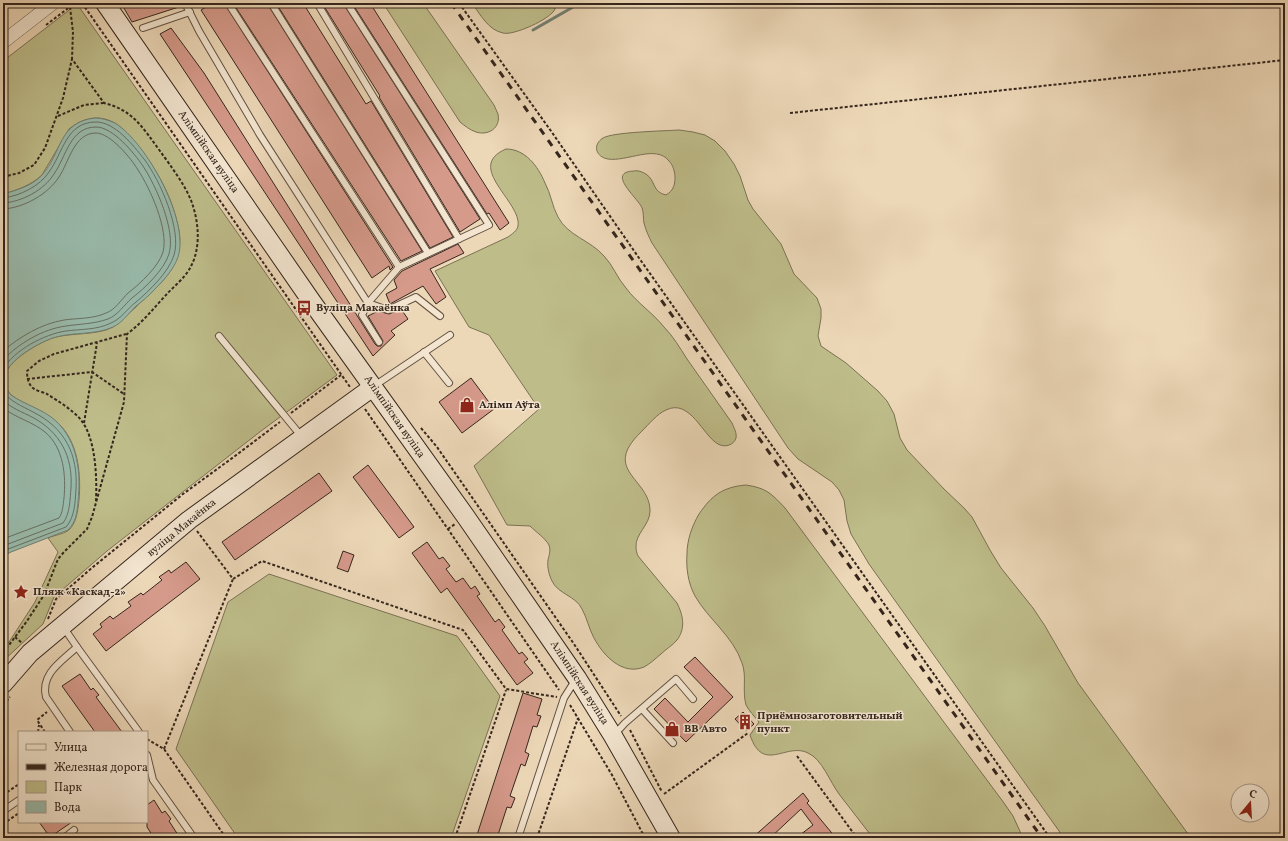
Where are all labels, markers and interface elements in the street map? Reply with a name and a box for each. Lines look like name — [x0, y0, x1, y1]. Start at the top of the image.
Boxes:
street label: Алімпійская вуліца — [174, 108, 242, 197]
bus stop icon: Вуліца Макаёнка — [295, 299, 313, 317]
place label: Вуліца Макаёнка — [316, 301, 410, 316]
street label: Алімпійская вуліца — [360, 373, 428, 462]
shop icon: Алімп Аўта — [458, 396, 476, 414]
place label: Алімп Аўта — [479, 398, 540, 413]
street label: вуліца Макаёнка — [144, 495, 220, 561]
place icon: Пляж «Каскад-2» — [12, 583, 30, 601]
place label: Пляж «Каскад-2» — [33, 585, 126, 600]
street label: Алімпійская вуліца — [546, 638, 612, 728]
place label: Приёмнозаготовительный пункт — [757, 709, 903, 737]
building icon: Приёмнозаготовительный пункт — [736, 713, 754, 731]
shop icon: ВВ Авто — [663, 720, 681, 738]
place label: ВВ Авто — [684, 722, 727, 737]
legend — [18, 731, 148, 823]
text: Улица — [54, 740, 87, 756]
text: Железная дорога — [54, 760, 148, 776]
text: Парк — [54, 780, 82, 796]
north arrow — [1230, 783, 1270, 823]
text: С — [1247, 787, 1258, 803]
text: Вода — [54, 800, 81, 816]

